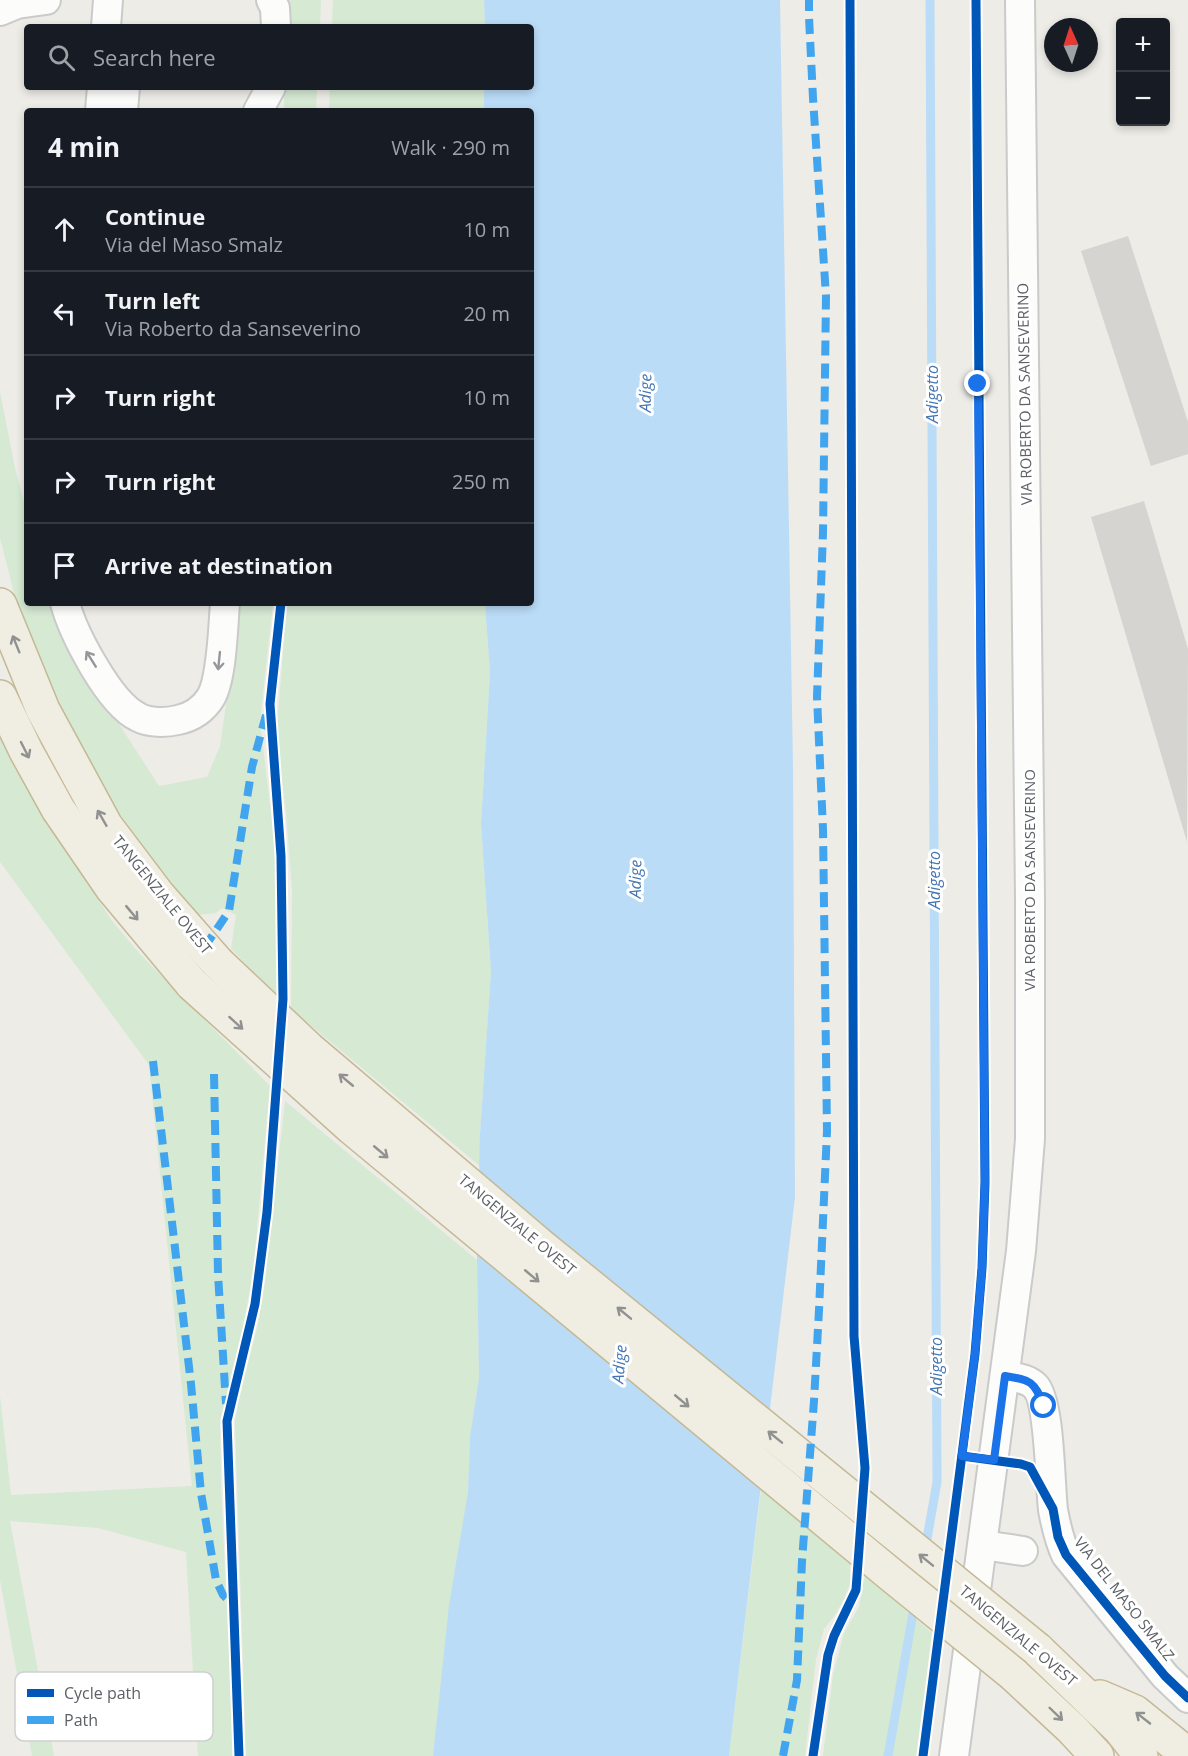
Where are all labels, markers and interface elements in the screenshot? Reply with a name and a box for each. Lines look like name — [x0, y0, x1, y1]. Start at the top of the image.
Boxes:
north arrow — [1044, 18, 1098, 72]
map controls — [1116, 18, 1170, 126]
button: + — [1116, 18, 1170, 72]
search box — [24, 24, 534, 90]
icon: search — [45, 41, 78, 74]
text: Search here — [93, 42, 216, 72]
button: − — [1116, 72, 1170, 126]
text: 4 min — [48, 129, 120, 165]
text: Walk · 290 m — [391, 134, 510, 161]
text: Continue — [105, 201, 205, 231]
icon: ahead — [48, 213, 81, 246]
text: 10 m — [463, 216, 510, 243]
text: Via del Maso Smalz — [105, 231, 283, 258]
street label: VIA ROBERTO DA SANSEVERINO — [1012, 283, 1036, 505]
text: Turn left — [105, 285, 200, 315]
icon: left — [48, 297, 81, 330]
text: 20 m — [463, 300, 510, 327]
text: Via Roberto da Sanseverino — [105, 315, 361, 342]
water label: Adigetto — [921, 365, 943, 424]
route end — [964, 370, 990, 396]
water label: Adige — [634, 374, 656, 413]
icon: right — [48, 381, 81, 414]
text: Turn right — [105, 382, 216, 412]
text: 10 m — [463, 384, 510, 411]
icon: right — [48, 465, 81, 498]
text: Turn right — [105, 466, 216, 496]
text: 250 m — [452, 468, 510, 495]
icon: arrive — [48, 549, 81, 582]
text: Arrive at destination — [105, 550, 333, 580]
one-way arrow — [10, 635, 21, 653]
one-way arrow — [84, 651, 96, 668]
one-way arrow — [214, 651, 225, 671]
one-way arrow — [20, 741, 32, 759]
street label: VIA ROBERTO DA SANSEVERINO — [1019, 769, 1039, 991]
one-way arrow — [96, 810, 108, 827]
street label: TANGENZIALE OVEST — [109, 831, 217, 958]
water label: Adigetto — [923, 851, 945, 910]
water label: Adige — [624, 860, 646, 899]
one-way arrow — [125, 905, 139, 920]
one-way arrow — [228, 1016, 243, 1030]
one-way arrow — [339, 1073, 354, 1087]
one-way arrow — [373, 1146, 389, 1159]
street label: TANGENZIALE OVEST — [455, 1169, 581, 1280]
one-way arrow — [524, 1270, 540, 1283]
one-way arrow — [616, 1307, 632, 1320]
water label: Adigetto — [925, 1337, 947, 1396]
water label: Adige — [606, 1344, 632, 1385]
route start — [1030, 1392, 1056, 1418]
one-way arrow — [674, 1394, 690, 1407]
one-way arrow — [767, 1430, 783, 1443]
street label: VIA DEL MASO SMALZ — [1070, 1532, 1179, 1664]
one-way arrow — [918, 1553, 934, 1566]
street label: TANGENZIALE OVEST — [956, 1580, 1082, 1691]
legend — [15, 1672, 213, 1741]
text: Cycle path — [64, 1682, 141, 1704]
one-way arrow — [1049, 1706, 1064, 1721]
text: Path — [64, 1709, 98, 1731]
one-way arrow — [1135, 1712, 1151, 1725]

